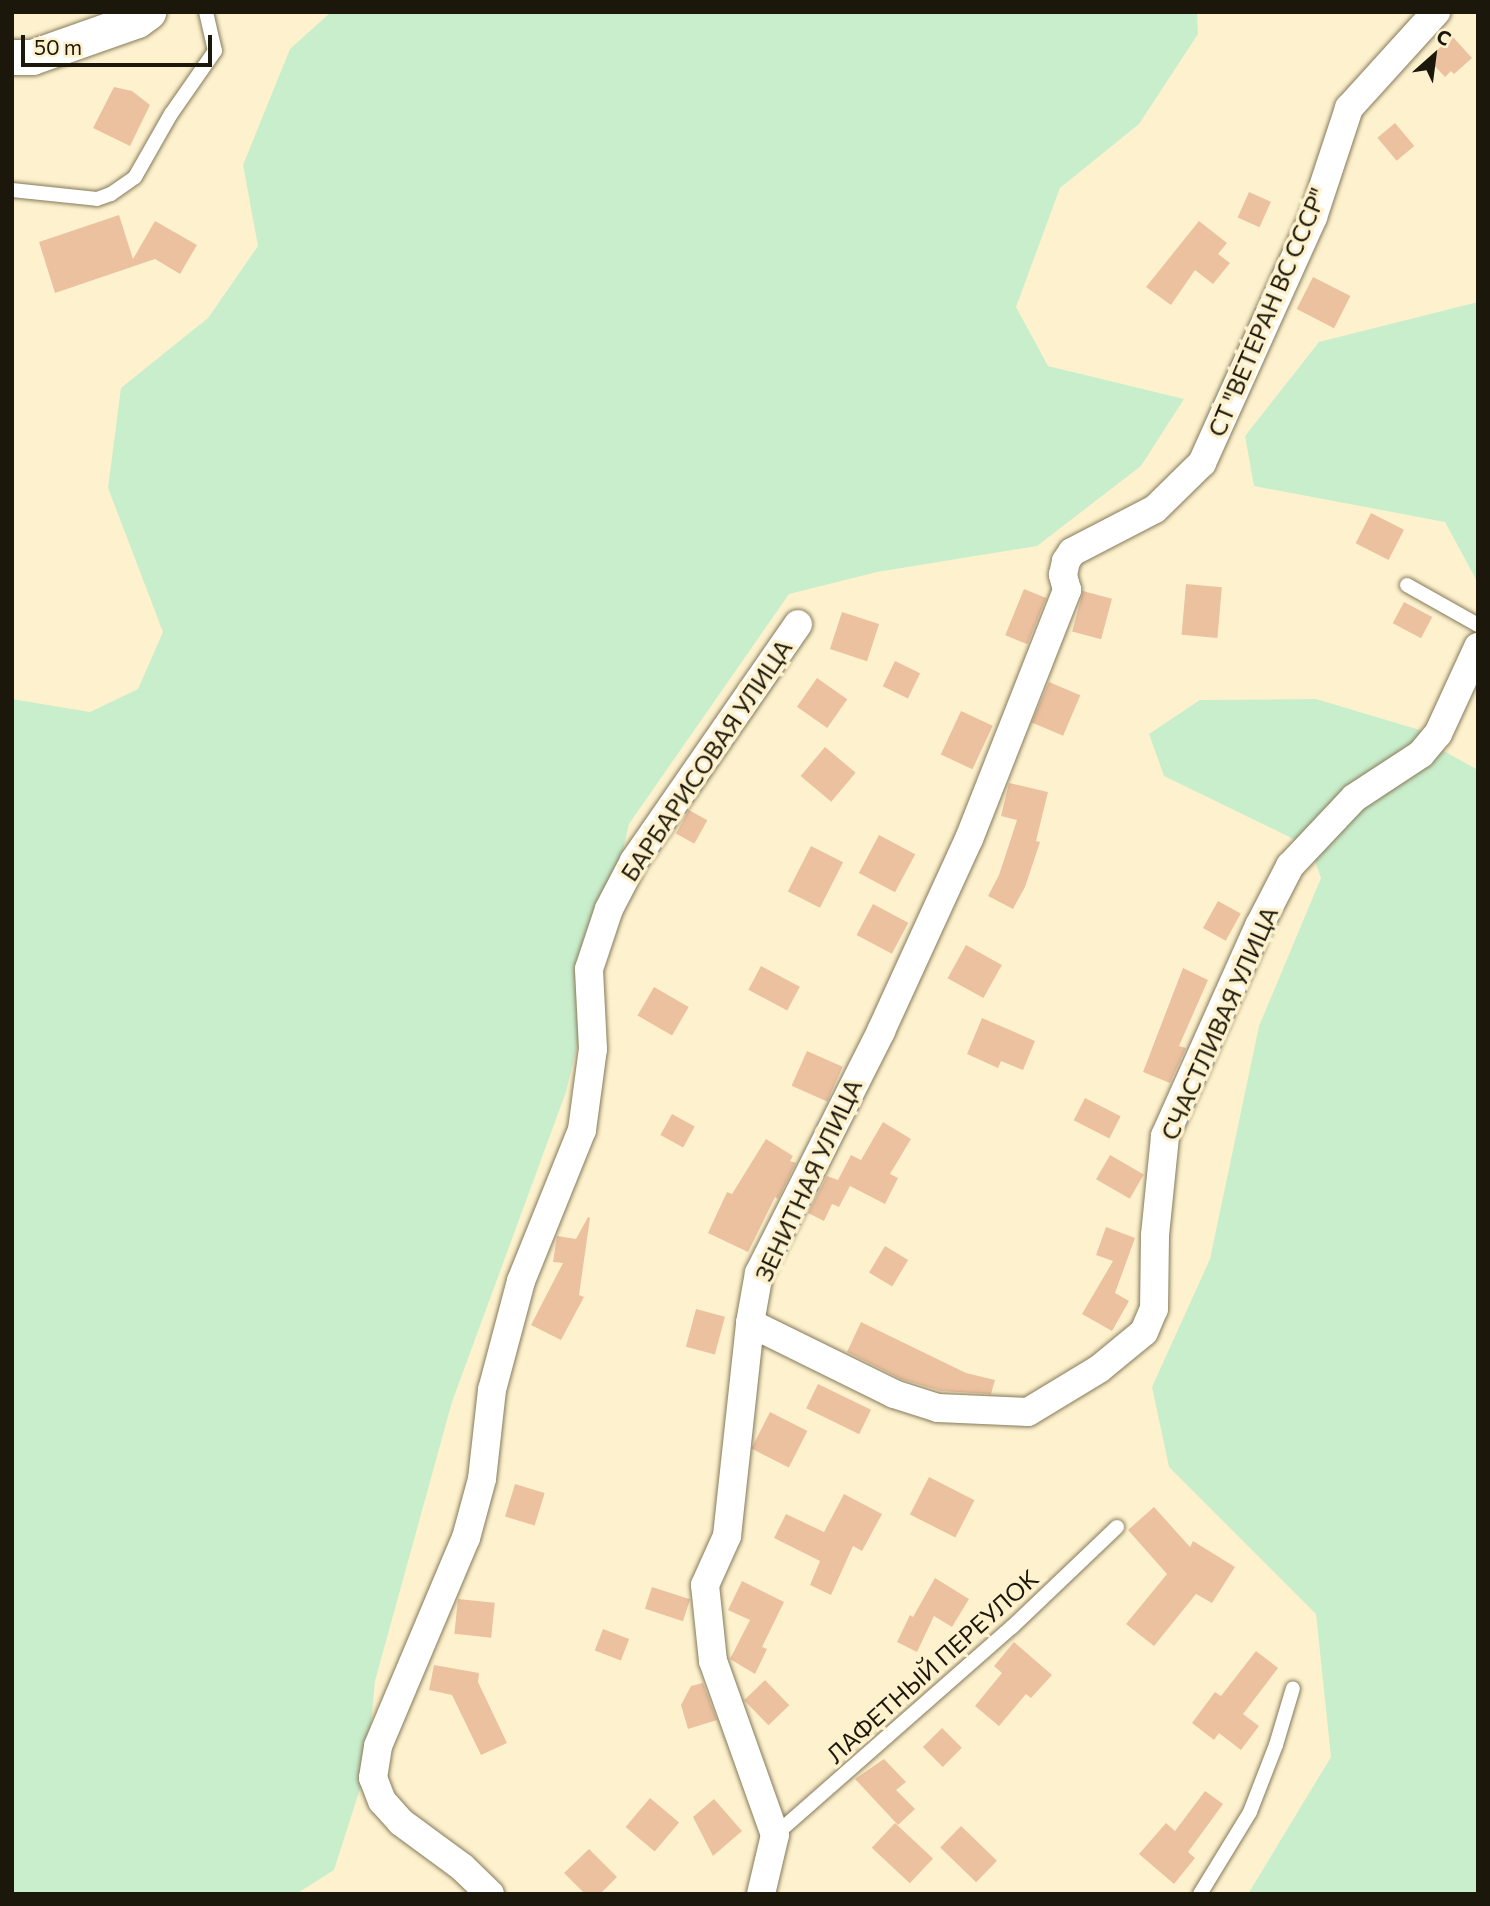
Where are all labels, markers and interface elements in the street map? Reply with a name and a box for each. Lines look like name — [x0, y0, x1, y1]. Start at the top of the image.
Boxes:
scale bar — [24, 21, 215, 65]
north arrow — [1399, 21, 1469, 91]
text: С — [1433, 24, 1455, 50]
text: 50 m — [34, 34, 82, 59]
street label: СТ "ВЕТЕРАН ВС СССР" — [1201, 183, 1333, 441]
street label: БАРБАРИСОВАЯ УЛИЦА — [614, 634, 798, 886]
street label: СЧАСТЛИВАЯ УЛИЦА — [1154, 902, 1284, 1144]
street label: ЗЕНИТНАЯ УЛИЦА — [749, 1074, 867, 1286]
street label: ЛАФЕТНЫЙ ПЕРЕУЛОК — [820, 1563, 1044, 1769]

